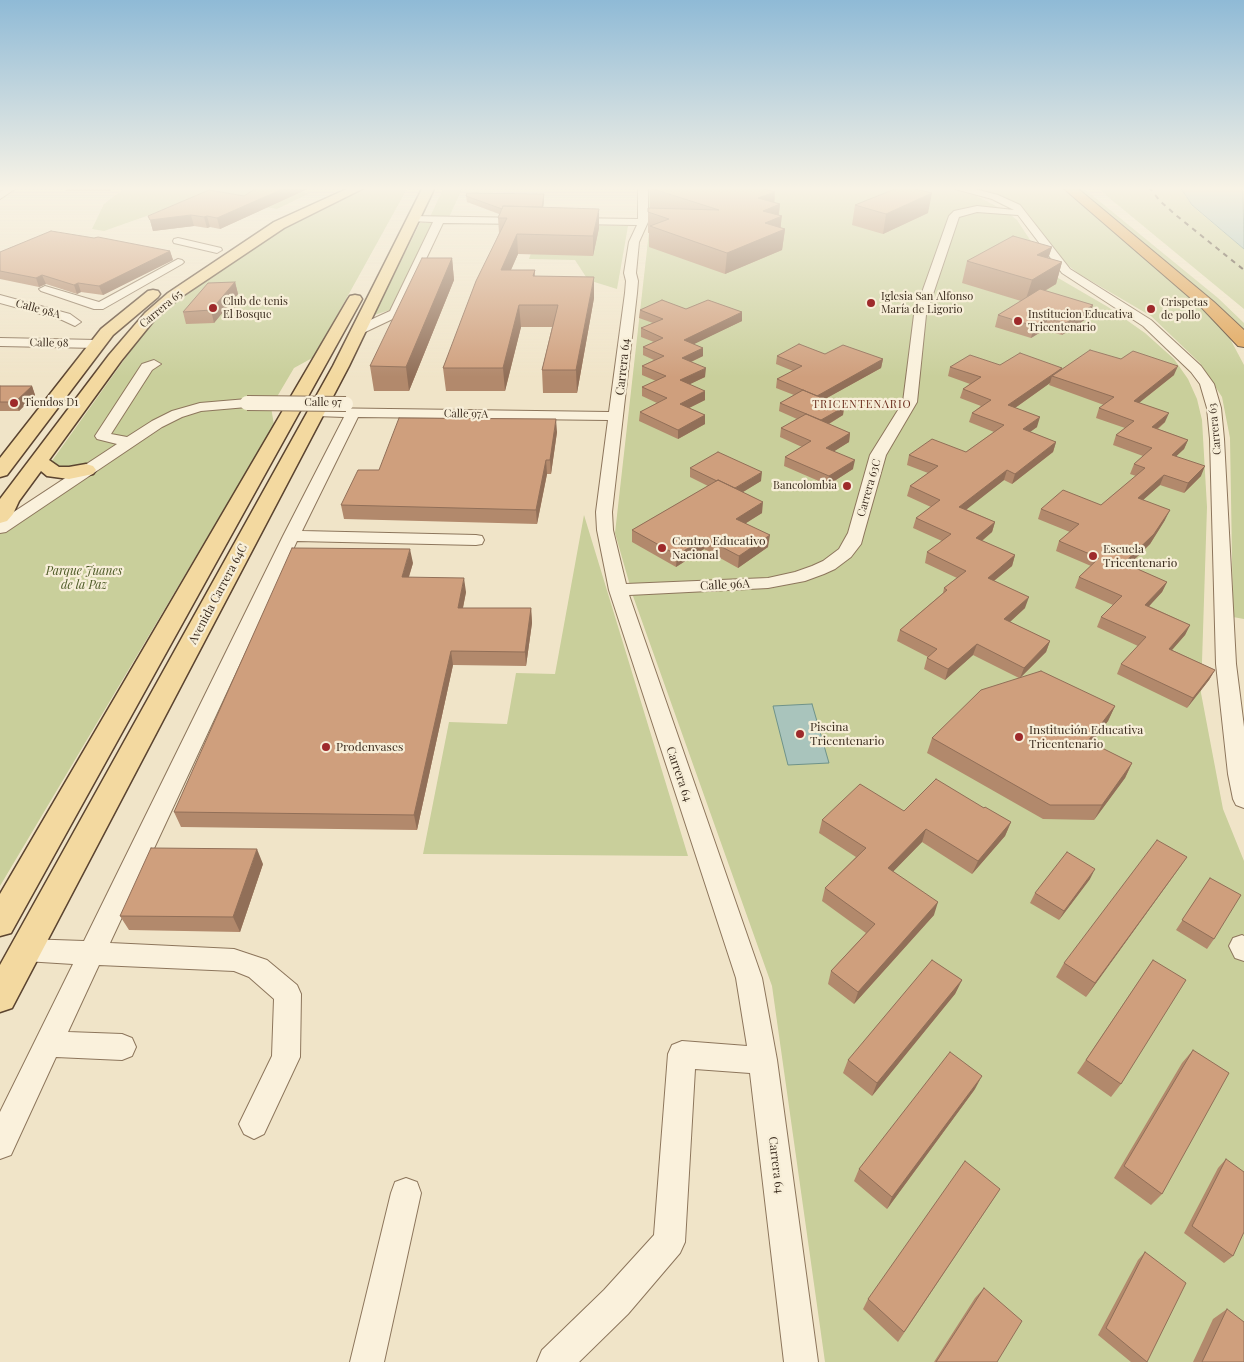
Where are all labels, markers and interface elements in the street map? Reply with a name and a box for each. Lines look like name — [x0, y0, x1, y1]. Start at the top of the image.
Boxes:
street label: Carrera 65 — [137, 287, 185, 331]
place label: Iglesia San Alfonso María de Ligorio — [881, 290, 973, 316]
place label: Club de tenis El Bosque — [223, 295, 288, 321]
place label: Crispetas de pollo — [1161, 296, 1208, 322]
street label: Calle 98A — [14, 297, 62, 321]
marker: Iglesia San Alfonso María de Ligorio — [865, 297, 877, 309]
marker: Club de tenis El Bosque — [207, 302, 219, 314]
marker: Crispetas de pollo — [1145, 303, 1157, 315]
place label: Institucion Educativa Tricentenario — [1028, 308, 1133, 334]
marker: Institucion Educativa Tricentenario — [1012, 315, 1024, 327]
street label: Calle 98 — [29, 336, 69, 350]
street label: Carrera 64 — [613, 338, 633, 396]
place label: Tiendos D1 — [24, 396, 78, 410]
street label: Calle 97 — [304, 396, 342, 410]
marker: Tiendos D1 — [8, 397, 20, 409]
district label: TRICENTENARIO — [811, 398, 913, 412]
street label: Carrera 63 — [1206, 402, 1224, 456]
street label: Calle 97A — [444, 407, 488, 421]
street label: Carrera 63C — [854, 458, 884, 518]
place label: Bancolombia — [773, 479, 837, 493]
marker: Bancolombia — [841, 480, 853, 492]
place label: Centro Educativo Nacional — [672, 534, 766, 562]
street label: Avenida Carrera 64C — [185, 541, 251, 647]
marker: Centro Educativo Nacional — [656, 542, 668, 554]
place label: Escuela Tricentenario — [1103, 542, 1177, 570]
marker: Escuela Tricentenario — [1087, 550, 1099, 562]
park label: Parque Juanes de la Paz — [46, 564, 122, 592]
street label: Calle 96A — [700, 577, 750, 593]
place label: Piscina Tricentenario — [810, 720, 884, 748]
place label: Institución Educativa Tricentenario — [1029, 723, 1143, 751]
marker: Piscina Tricentenario — [794, 728, 806, 740]
marker: Institución Educativa Tricentenario — [1013, 731, 1025, 743]
place label: Prodenvases — [336, 740, 403, 754]
marker: Prodenvases — [320, 741, 332, 753]
street label: Carrera 64 — [663, 745, 695, 803]
street label: Carrera 64 — [765, 1136, 787, 1194]

